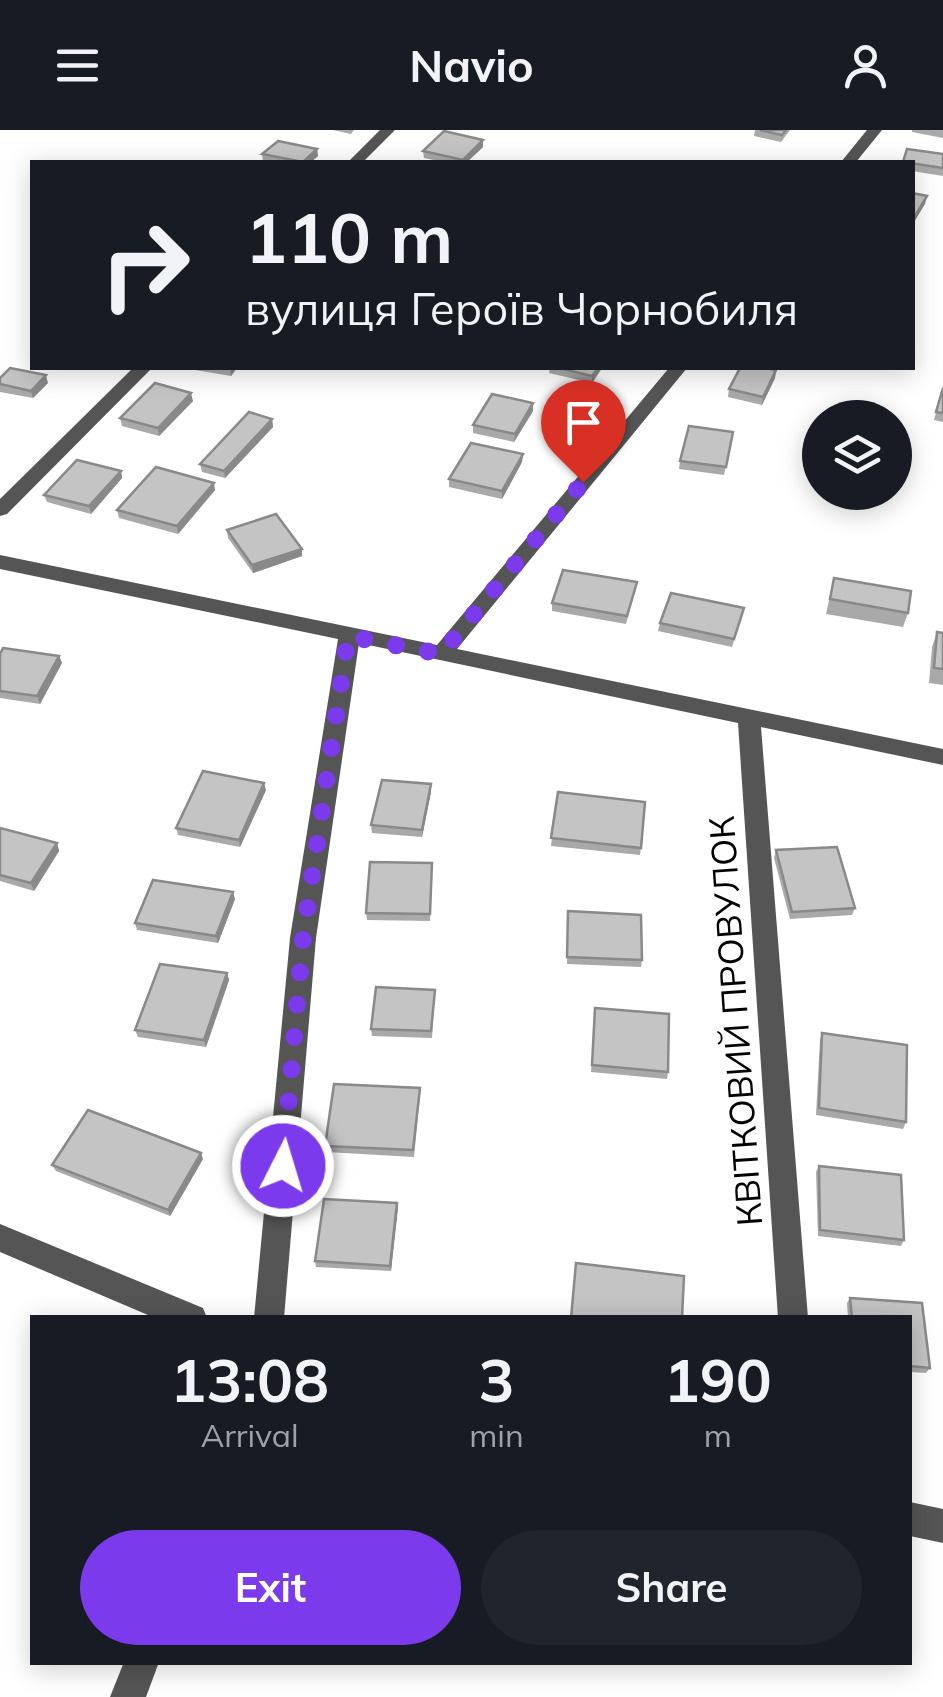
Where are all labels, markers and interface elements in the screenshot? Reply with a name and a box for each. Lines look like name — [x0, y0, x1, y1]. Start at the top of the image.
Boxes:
text: Navio — [409, 37, 534, 93]
icon: menu — [50, 38, 105, 93]
icon: person — [838, 38, 893, 93]
text: 110 m — [245, 193, 453, 281]
icon: right — [80, 200, 210, 330]
text: вулиця Героїв Чорнобиля — [245, 280, 798, 336]
pin — [541, 380, 626, 483]
icon: arrive — [556, 395, 611, 450]
map controls — [802, 400, 912, 510]
button: layers — [802, 400, 912, 510]
street label: КВІТКОВИЙ ПРОВУЛОК — [699, 815, 771, 1228]
position arrow — [231, 1114, 335, 1218]
text: 13:08 — [170, 1342, 329, 1417]
text: 3 — [478, 1342, 514, 1417]
text: 190 — [664, 1342, 772, 1417]
text: Arrival — [201, 1415, 299, 1455]
text: min — [469, 1415, 524, 1455]
text: m — [704, 1415, 732, 1455]
button: Exit — [80, 1530, 461, 1645]
button: Share — [481, 1530, 862, 1645]

